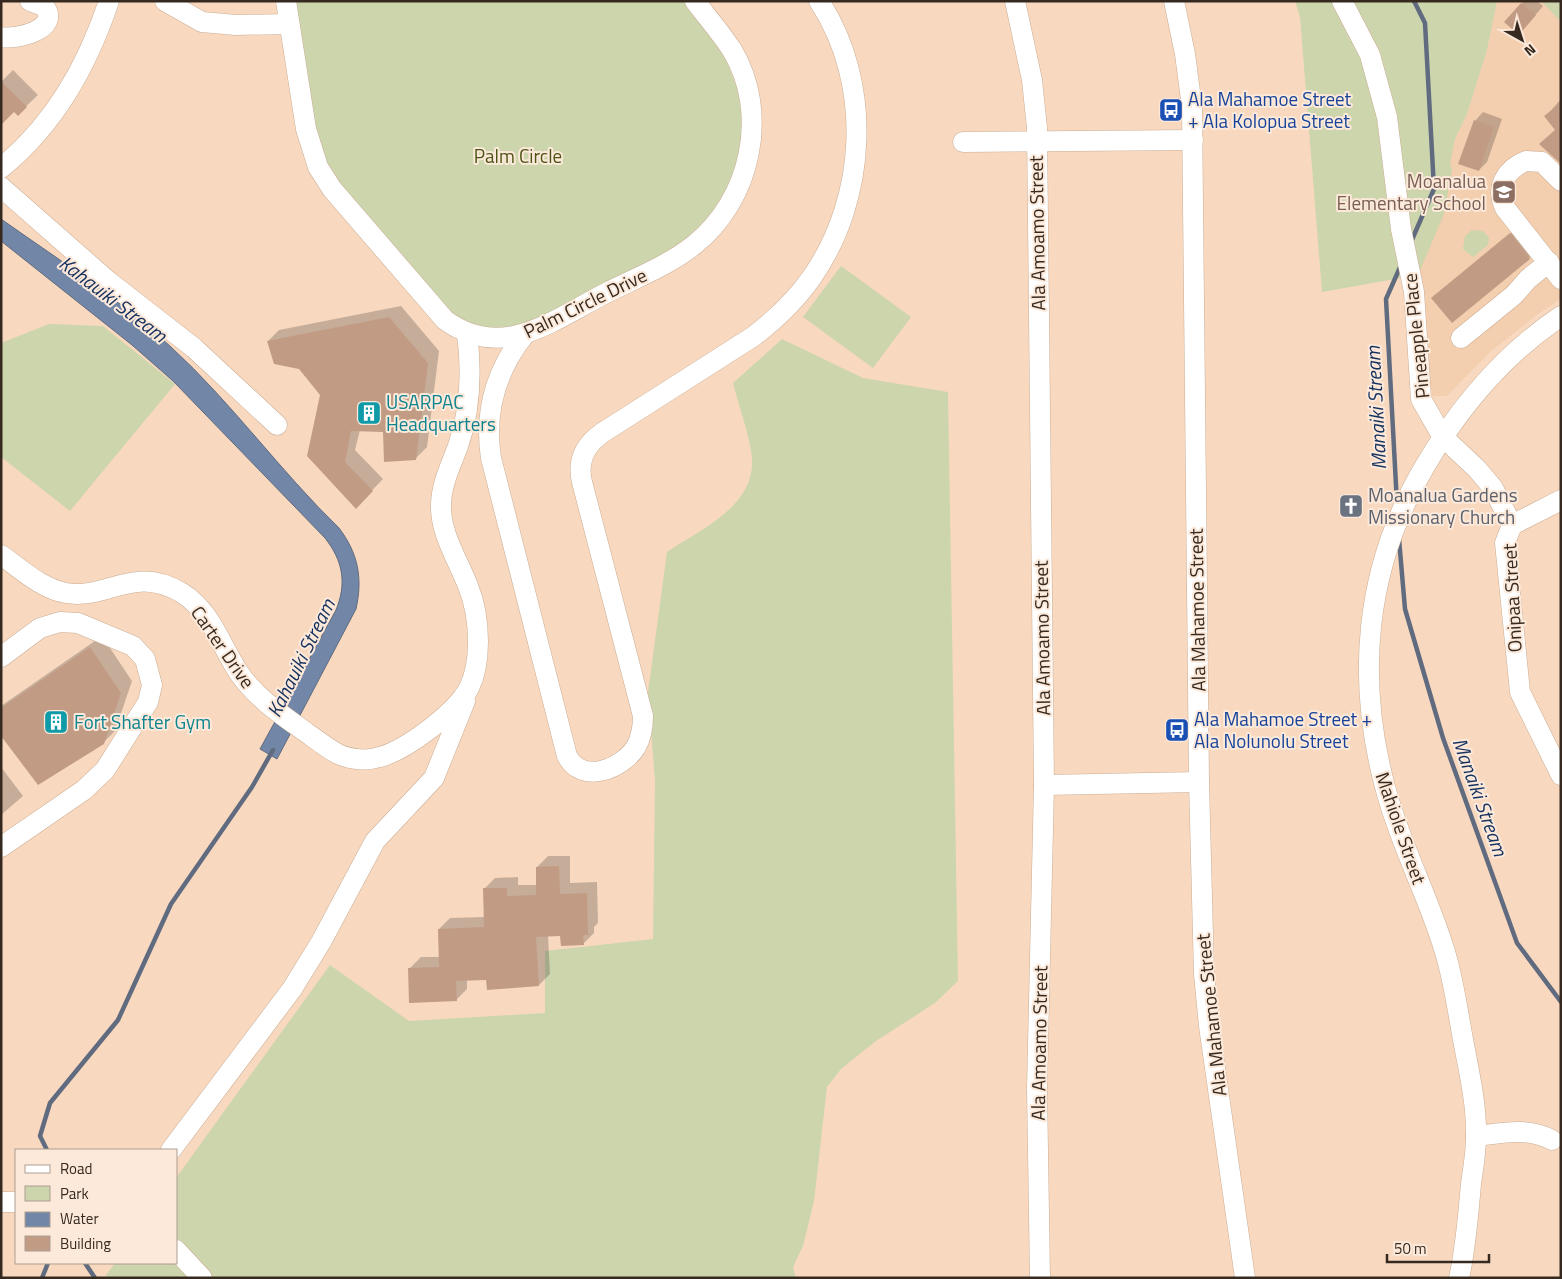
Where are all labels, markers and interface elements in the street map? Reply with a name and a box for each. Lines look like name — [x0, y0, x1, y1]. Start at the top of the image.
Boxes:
north arrow — [1497, 15, 1547, 65]
text: N — [1520, 39, 1541, 62]
place label: Ala Mahamoe Street + Ala Kolopua Street — [1188, 84, 1352, 135]
bus stop icon: Ala Mahamoe Street + Ala Kolopua Street — [1158, 97, 1184, 123]
park label: Palm Circle — [474, 141, 562, 170]
street label: Ala Amoamo Street — [1021, 155, 1052, 311]
place label: Moanalua Elementary School — [1337, 166, 1486, 217]
school or university icon: Moanalua Elementary School — [1491, 179, 1517, 205]
water label: Kahauiki Stream — [53, 248, 174, 350]
street label: Palm Circle Drive — [518, 260, 651, 345]
street label: Pineapple Place — [1395, 272, 1437, 400]
water label: Manaiki Stream — [1357, 345, 1394, 471]
place label: USARPAC Headquarters — [386, 387, 496, 438]
building icon: USARPAC Headquarters — [356, 400, 382, 426]
place label: Moanalua Gardens Missionary Church — [1368, 480, 1518, 531]
church icon: Moanalua Gardens Missionary Church — [1338, 493, 1364, 519]
street label: Ala Mahamoe Street — [1181, 528, 1212, 692]
street label: Onipaa Street — [1494, 542, 1529, 653]
street label: Ala Amoamo Street — [1026, 560, 1057, 716]
water label: Kahauiki Stream — [258, 593, 343, 722]
street label: Carter Drive — [184, 599, 263, 694]
place label: Ala Mahamoe Street + Ala Nolunolu Street — [1194, 704, 1372, 755]
place label: Fort Shafter Gym — [74, 707, 211, 736]
building icon: Fort Shafter Gym — [43, 709, 69, 735]
bus stop icon: Ala Mahamoe Street + Ala Nolunolu Street — [1164, 717, 1190, 743]
water label: Manaiki Stream — [1445, 733, 1516, 861]
street label: Mahiole Street — [1369, 768, 1434, 888]
street label: Ala Mahamoe Street — [1188, 932, 1233, 1098]
street label: Ala Amoamo Street — [1023, 965, 1054, 1121]
legend — [15, 1149, 178, 1264]
text: Road — [60, 1157, 92, 1180]
text: Park — [60, 1182, 89, 1205]
text: Water — [60, 1207, 99, 1230]
text: Building — [60, 1232, 111, 1255]
scale bar — [1387, 1232, 1490, 1264]
text: 50 m — [1394, 1237, 1427, 1260]

